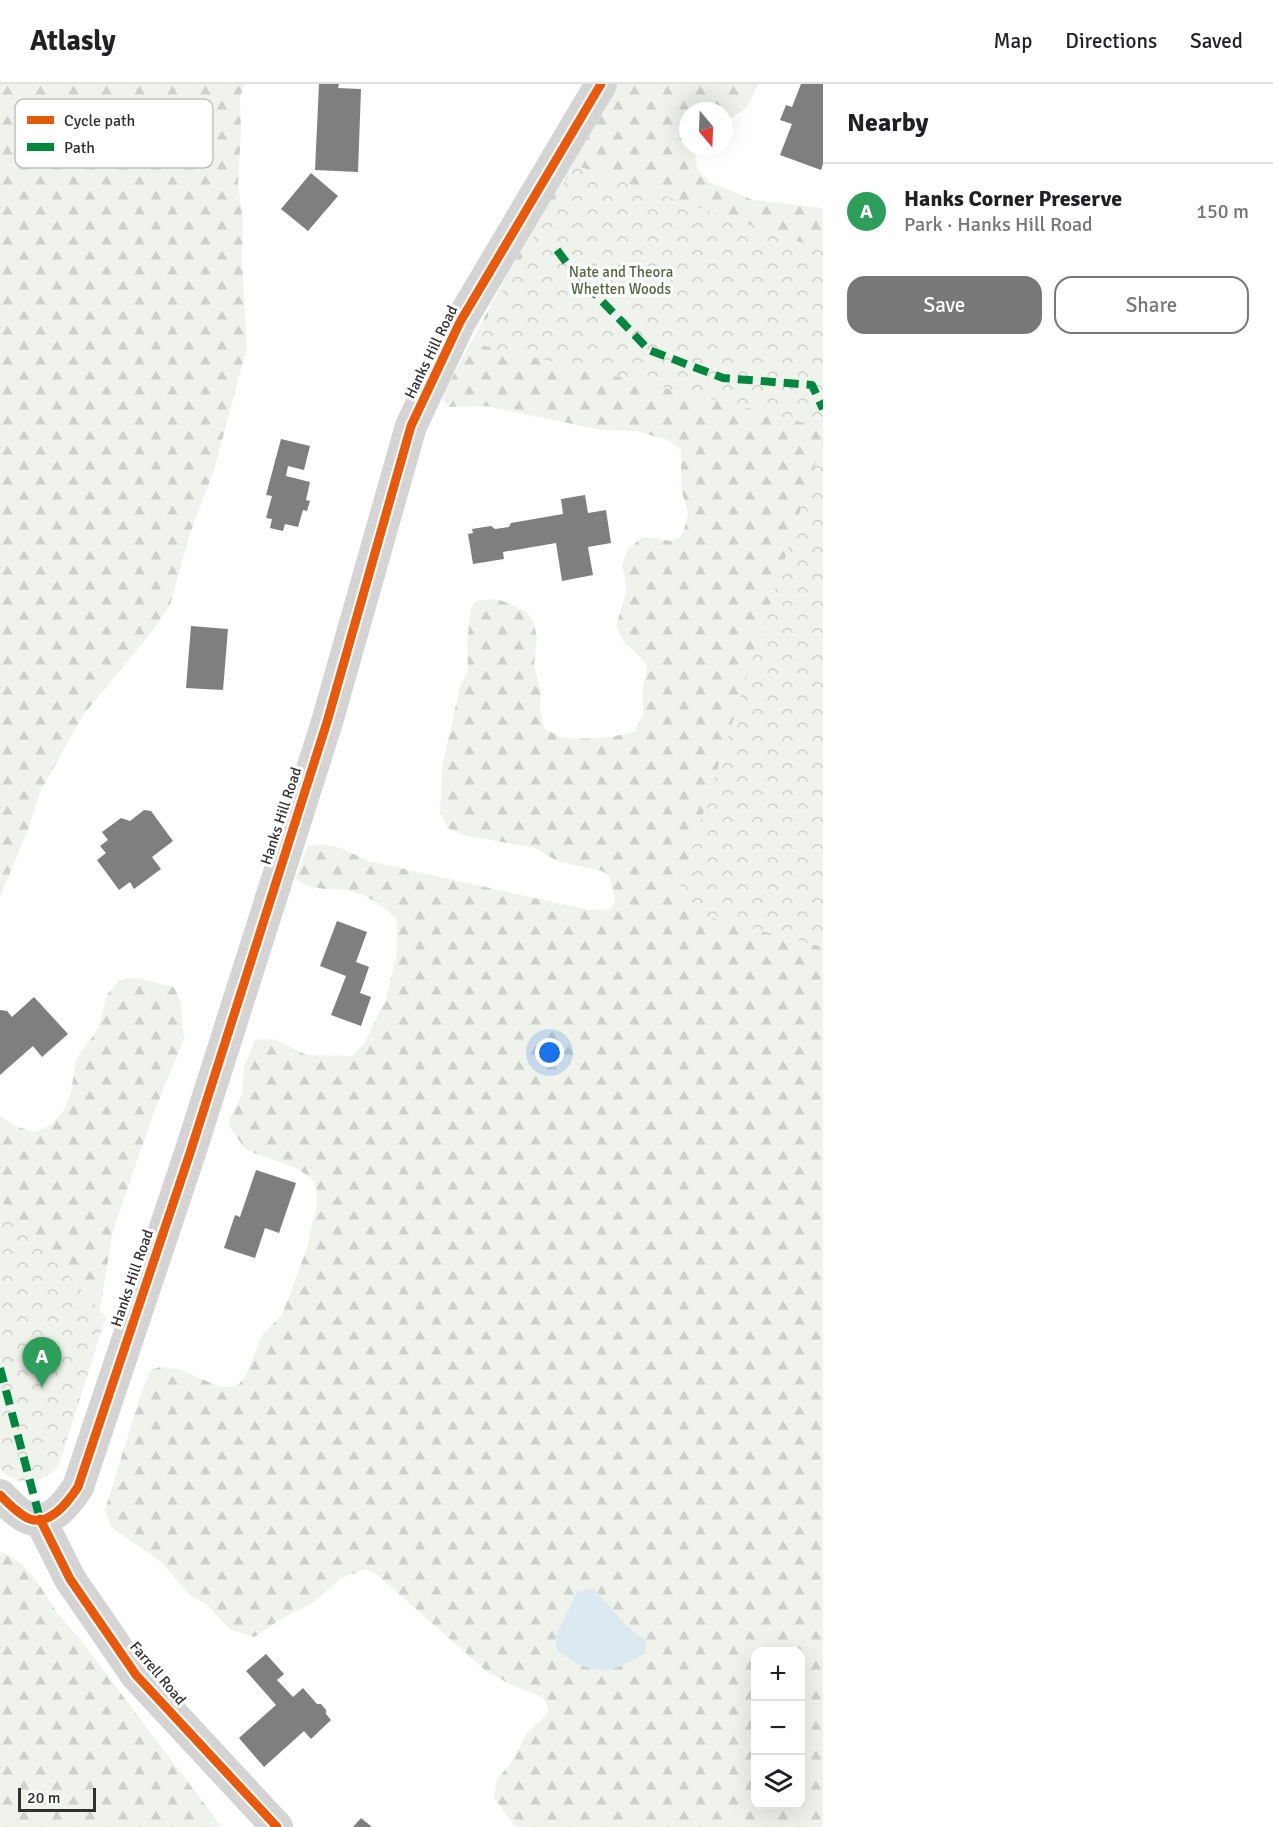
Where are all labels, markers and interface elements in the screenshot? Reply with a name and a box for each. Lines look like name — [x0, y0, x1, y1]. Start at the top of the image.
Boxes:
text: Atlasly — [30, 24, 116, 58]
text: Map — [994, 28, 1032, 54]
text: Directions — [1065, 28, 1157, 54]
text: Saved — [1190, 28, 1243, 54]
legend — [15, 99, 213, 168]
north arrow — [679, 102, 733, 156]
text: Nearby — [847, 107, 928, 139]
text: Cycle path — [64, 111, 135, 131]
text: Path — [64, 138, 95, 158]
text: Hanks Corner Preserve — [904, 185, 1122, 212]
text: A — [860, 199, 873, 224]
text: 150 m — [1196, 199, 1249, 224]
text: Park · Hanks Hill Road — [904, 212, 1093, 237]
park label: Nate and Theora Whetten Woods — [569, 263, 673, 298]
button: Save — [847, 276, 1042, 334]
button: Share — [1054, 276, 1249, 334]
street label: Hanks Hill Road — [401, 302, 461, 402]
street label: Hanks Hill Road — [257, 765, 305, 867]
your location — [535, 1038, 564, 1067]
street label: Hanks Hill Road — [107, 1227, 157, 1329]
pin: A — [22, 1338, 62, 1387]
street label: Farrell Road — [126, 1638, 190, 1708]
map controls — [751, 1647, 805, 1809]
button: + — [751, 1647, 805, 1701]
button: − — [751, 1701, 805, 1755]
button: layers — [751, 1755, 805, 1809]
scale bar — [18, 1785, 96, 1812]
text: 20 m — [27, 1788, 61, 1808]

